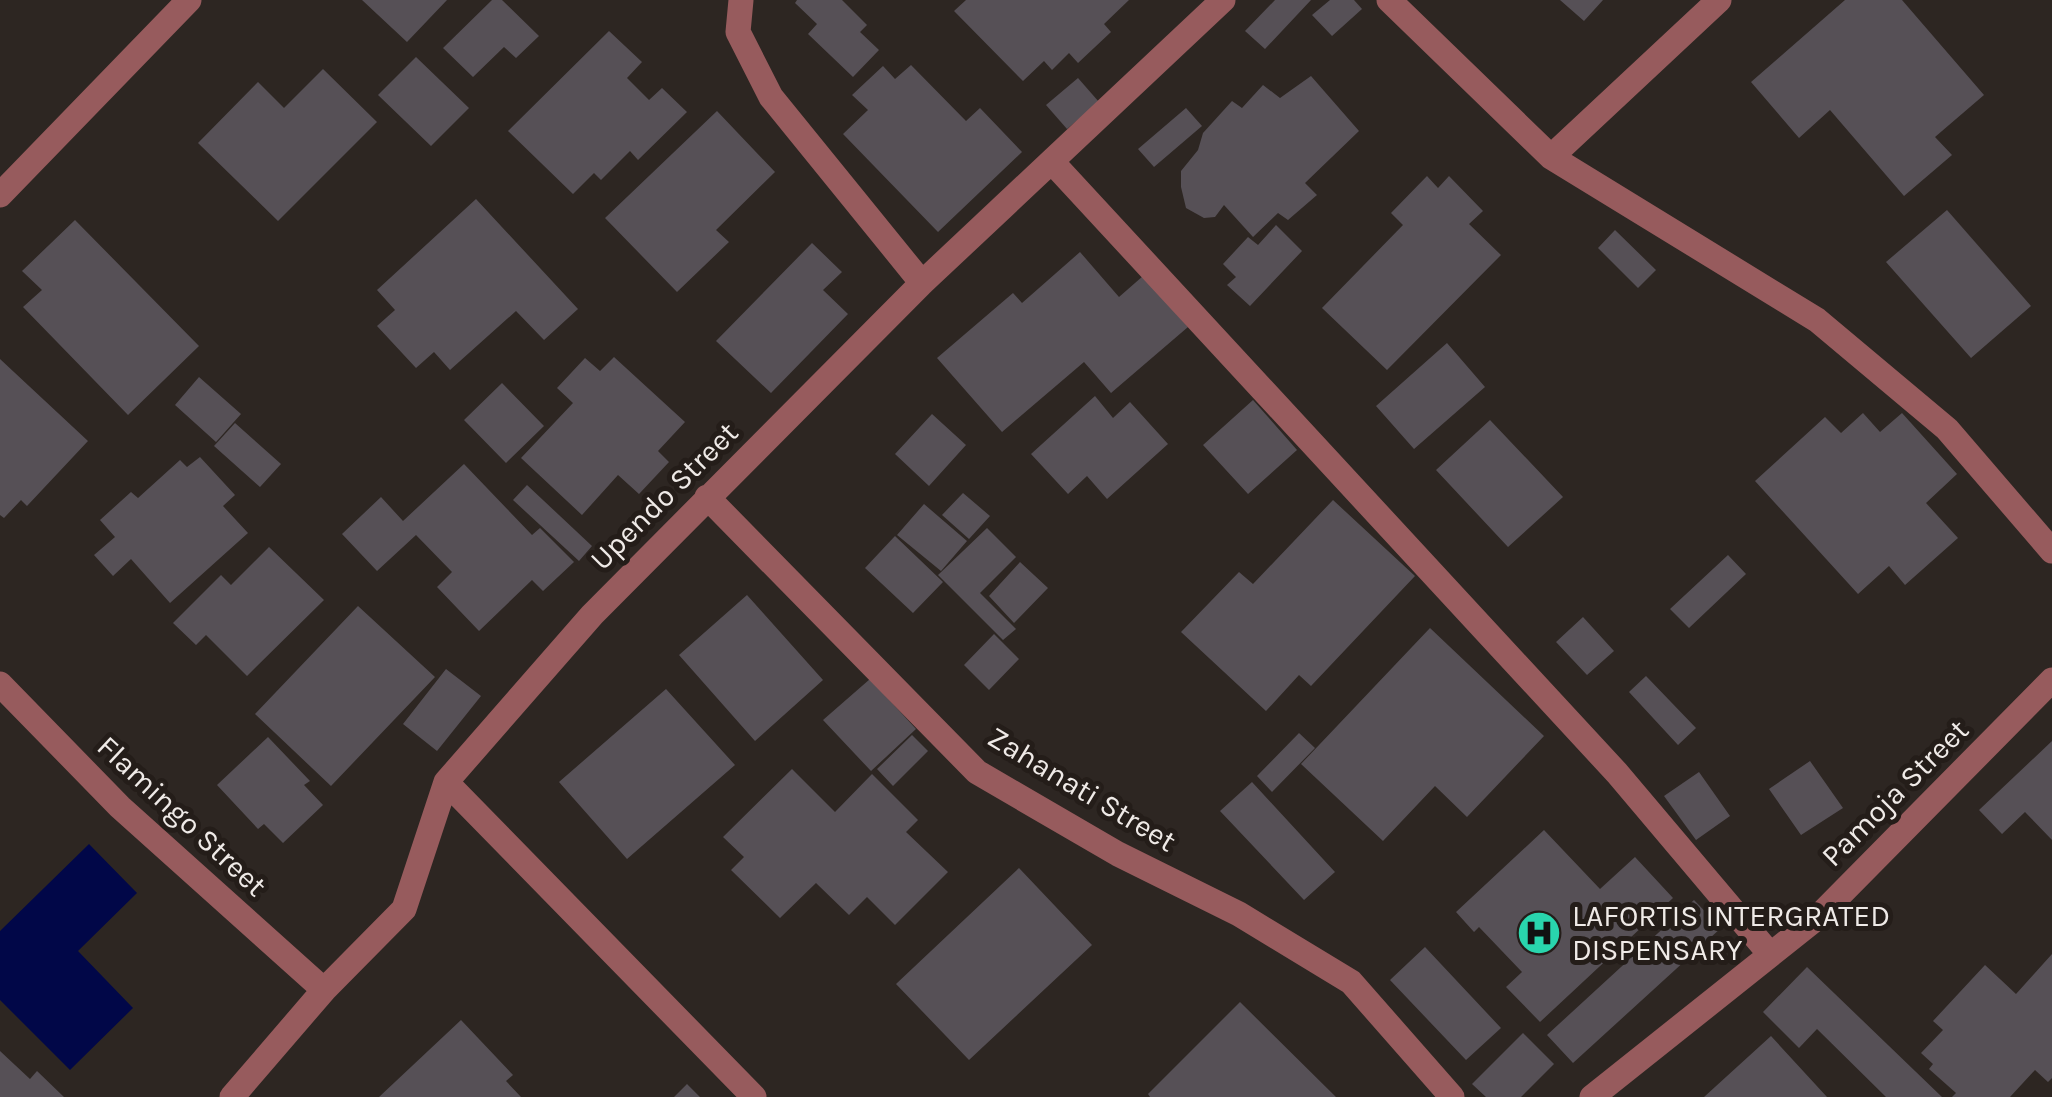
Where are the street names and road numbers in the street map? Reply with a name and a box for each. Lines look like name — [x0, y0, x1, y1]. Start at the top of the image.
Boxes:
street label: Upendo Street — [583, 415, 745, 577]
street label: Pamoja Street — [1814, 712, 1976, 874]
street label: Zahanati Street — [981, 719, 1183, 859]
street label: Flamingo Street — [90, 728, 274, 904]

